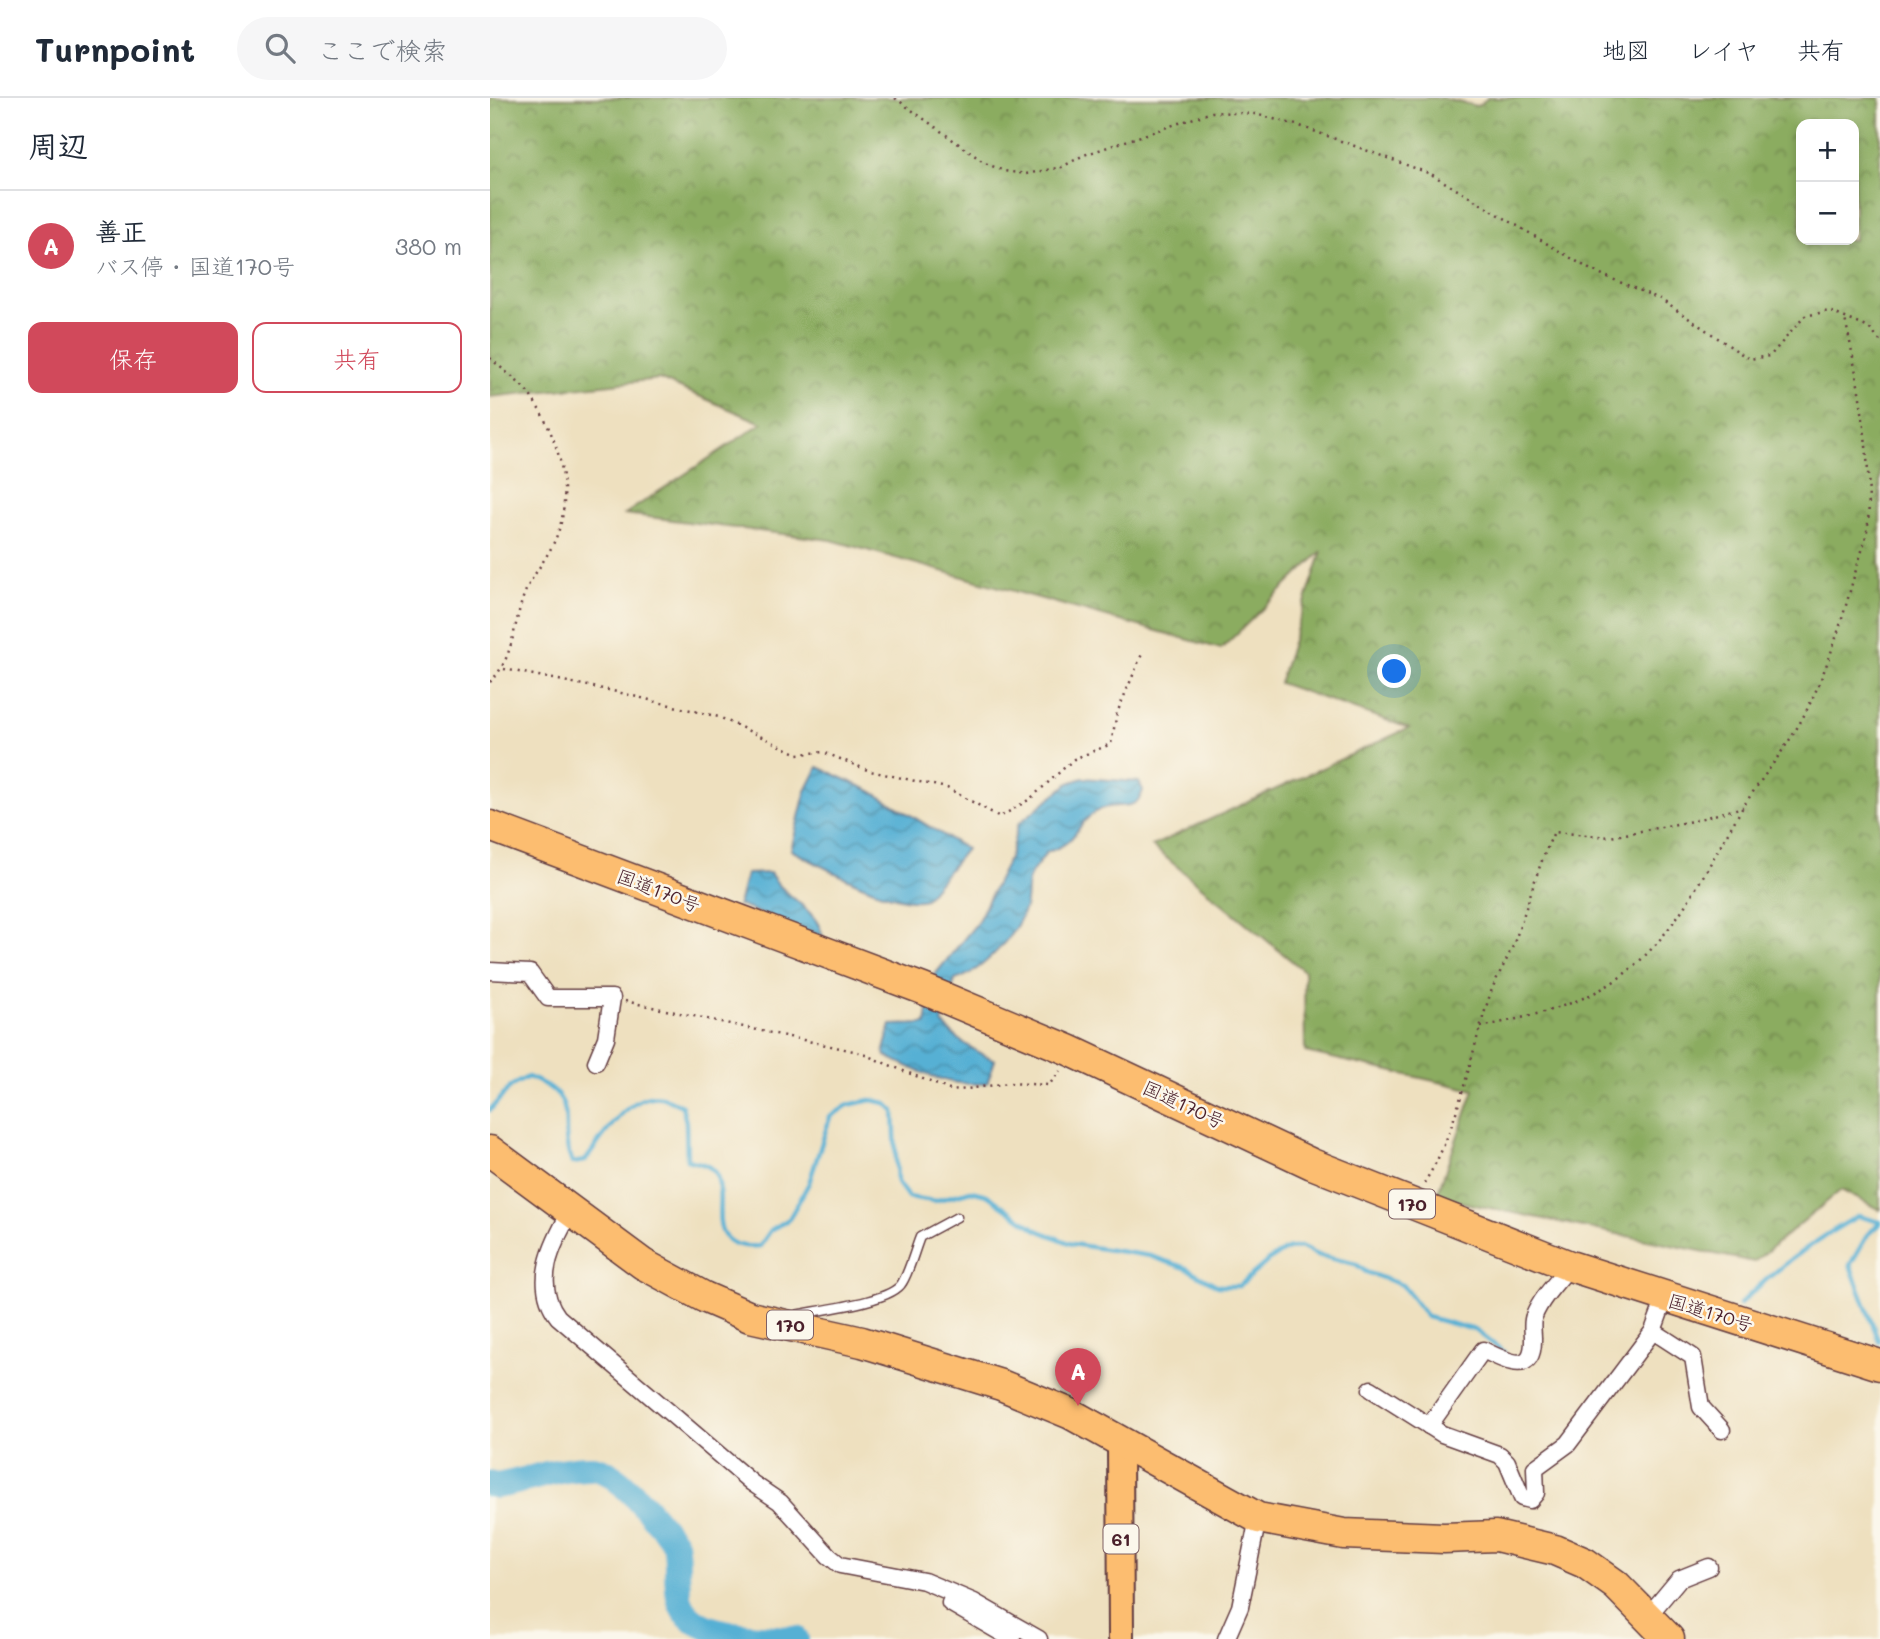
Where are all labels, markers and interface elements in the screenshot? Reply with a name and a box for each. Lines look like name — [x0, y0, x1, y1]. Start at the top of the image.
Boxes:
search box — [237, 17, 727, 80]
text: Turnpoint — [35, 27, 195, 70]
icon: search — [261, 29, 299, 67]
text: ここで検索 — [317, 33, 447, 67]
text: 地図 — [1602, 34, 1650, 65]
text: レイヤ — [1688, 34, 1759, 65]
text: 共有 — [1797, 34, 1845, 65]
map controls — [1796, 119, 1859, 245]
button: + — [1796, 119, 1859, 182]
text: 周辺 — [28, 125, 88, 165]
button: − — [1796, 182, 1859, 245]
text: 善正 — [95, 214, 147, 248]
text: A — [43, 231, 59, 261]
text: 380 m — [395, 231, 462, 261]
text: バス停 · 国道170号 — [95, 251, 295, 281]
button: 保存 — [28, 322, 238, 393]
button: 共有 — [252, 322, 462, 393]
your location — [1377, 654, 1411, 688]
street label: 国道170号 — [614, 863, 704, 917]
street label: 国道170号 — [1139, 1074, 1229, 1134]
road number: 170 — [1389, 1190, 1435, 1218]
street label: 国道170号 — [1665, 1287, 1757, 1337]
road number: 170 — [767, 1310, 813, 1340]
pin: A — [1055, 1348, 1101, 1406]
road number: 61 — [1104, 1524, 1138, 1554]

